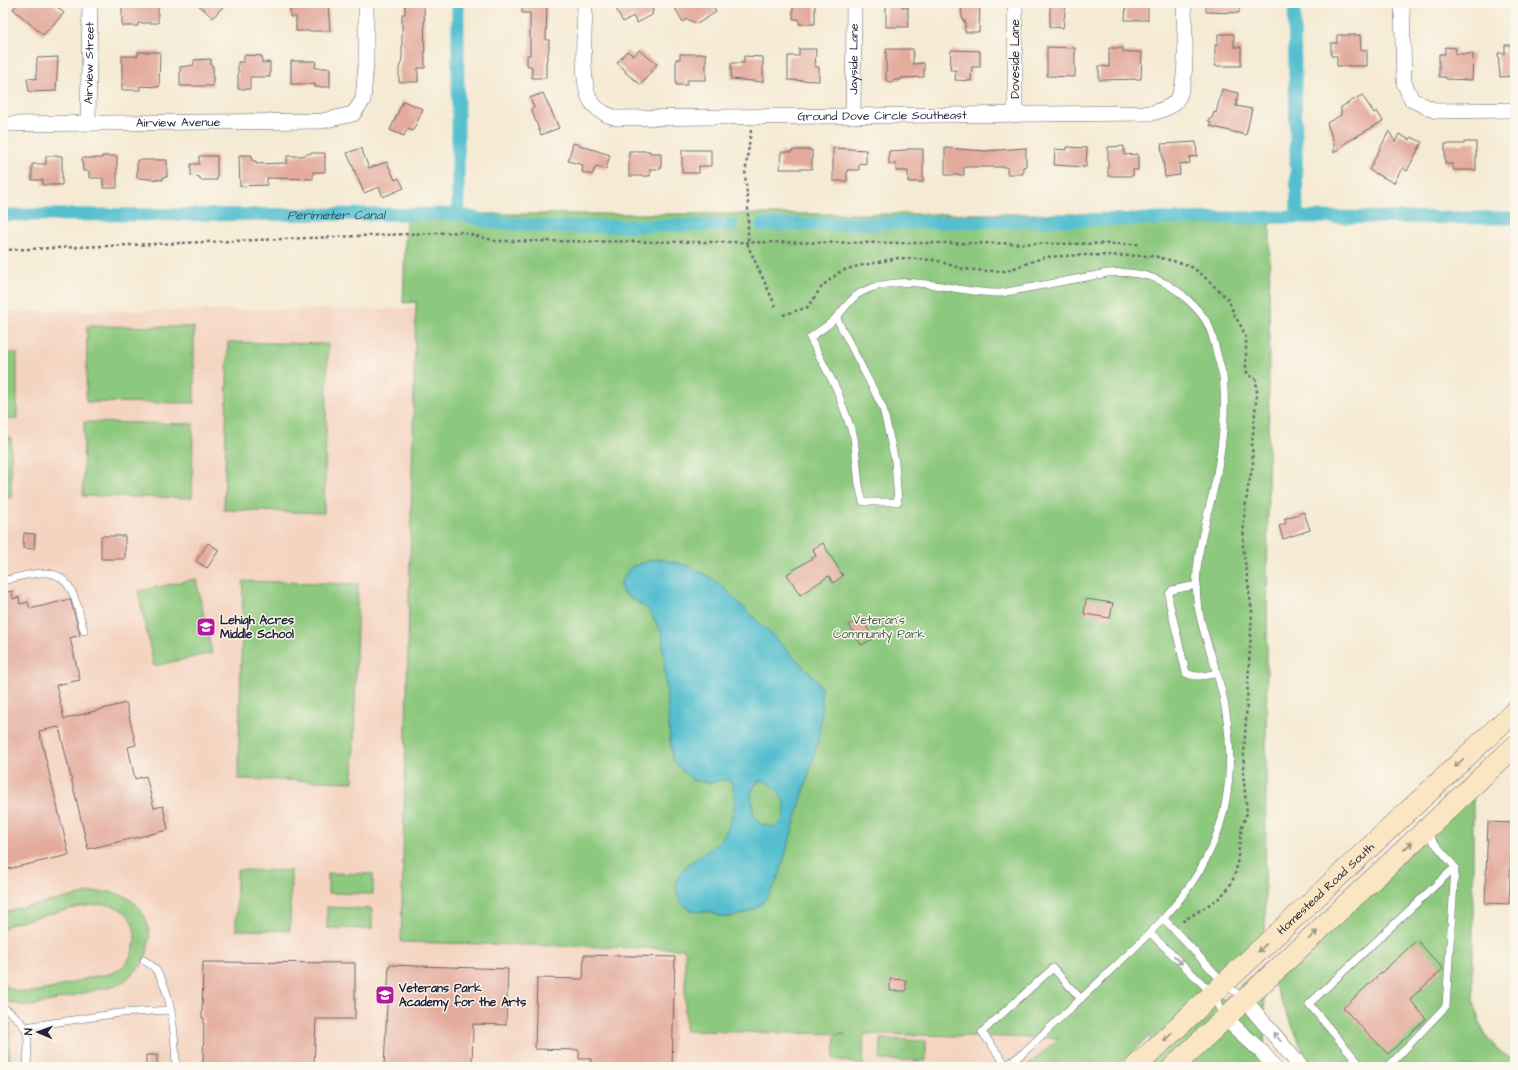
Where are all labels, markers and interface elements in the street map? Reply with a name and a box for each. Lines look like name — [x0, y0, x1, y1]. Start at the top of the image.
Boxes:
street label: Doveside Lane — [1007, 19, 1024, 99]
street label: Airview Street — [80, 22, 99, 104]
street label: Jayside Lane — [845, 23, 863, 95]
street label: Ground Dove Circle Southeast — [797, 107, 967, 125]
street label: Airview Avenue — [136, 114, 221, 132]
water label: Perimeter Canal — [287, 206, 387, 224]
place label: Lehigh Acres Middle School — [220, 612, 294, 643]
park label: Veteran's Community Park — [833, 612, 926, 644]
school or university icon: Lehigh Acres Middle School — [195, 616, 217, 638]
one-way arrow — [1454, 758, 1464, 768]
street label: Homestead Road South — [1273, 839, 1378, 939]
one-way arrow — [1403, 841, 1413, 850]
one-way arrow — [1308, 930, 1318, 939]
one-way arrow — [1257, 943, 1267, 952]
one-way arrow — [1173, 955, 1183, 965]
place label: Veterans Park Academy for the Arts — [398, 980, 526, 1012]
school or university icon: Veterans Park Academy for the Arts — [374, 984, 396, 1006]
north arrow — [18, 1012, 58, 1052]
text: N — [21, 1028, 36, 1035]
one-way arrow — [1272, 1031, 1281, 1042]
one-way arrow — [1162, 1032, 1173, 1041]

